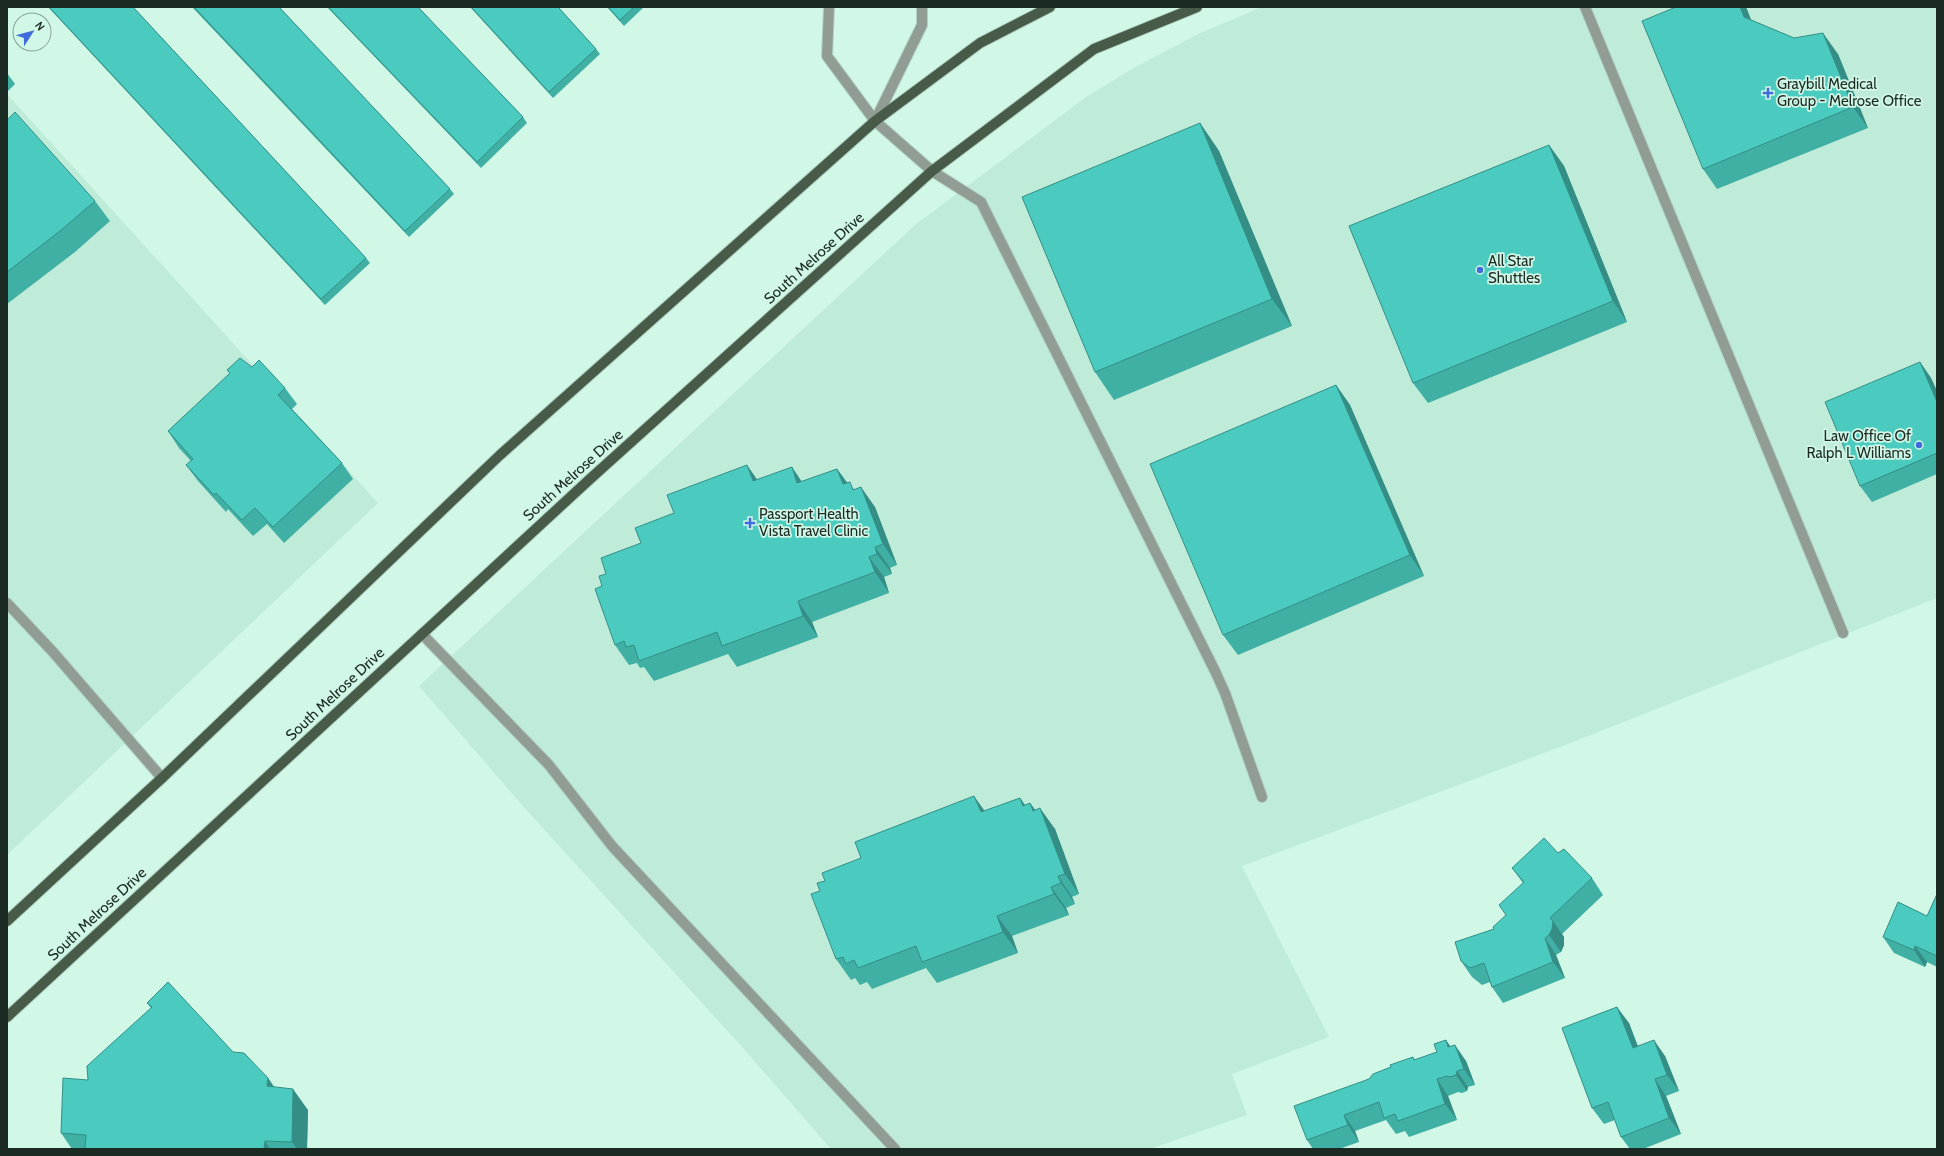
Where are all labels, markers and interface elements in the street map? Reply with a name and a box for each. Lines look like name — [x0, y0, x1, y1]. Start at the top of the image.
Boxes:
north arrow — [12, 12, 52, 52]
text: N — [32, 19, 48, 33]
place label: Graybill Medical Group - Melrose Office — [1777, 75, 1922, 110]
marker: Graybill Medical Group - Melrose Office — [1762, 87, 1774, 99]
street label: South Melrose Drive — [760, 208, 868, 308]
place label: All Star Shuttles — [1488, 252, 1540, 287]
marker: All Star Shuttles — [1475, 265, 1485, 275]
street label: South Melrose Drive — [519, 425, 627, 525]
place label: Law Office Of Ralph L Williams — [1806, 427, 1911, 462]
marker: Law Office Of Ralph L Williams — [1914, 440, 1924, 450]
place label: Passport Health Vista Travel Clinic — [759, 505, 868, 540]
marker: Passport Health Vista Travel Clinic — [744, 517, 756, 529]
street label: South Melrose Drive — [282, 643, 388, 744]
street label: South Melrose Drive — [44, 863, 150, 964]

